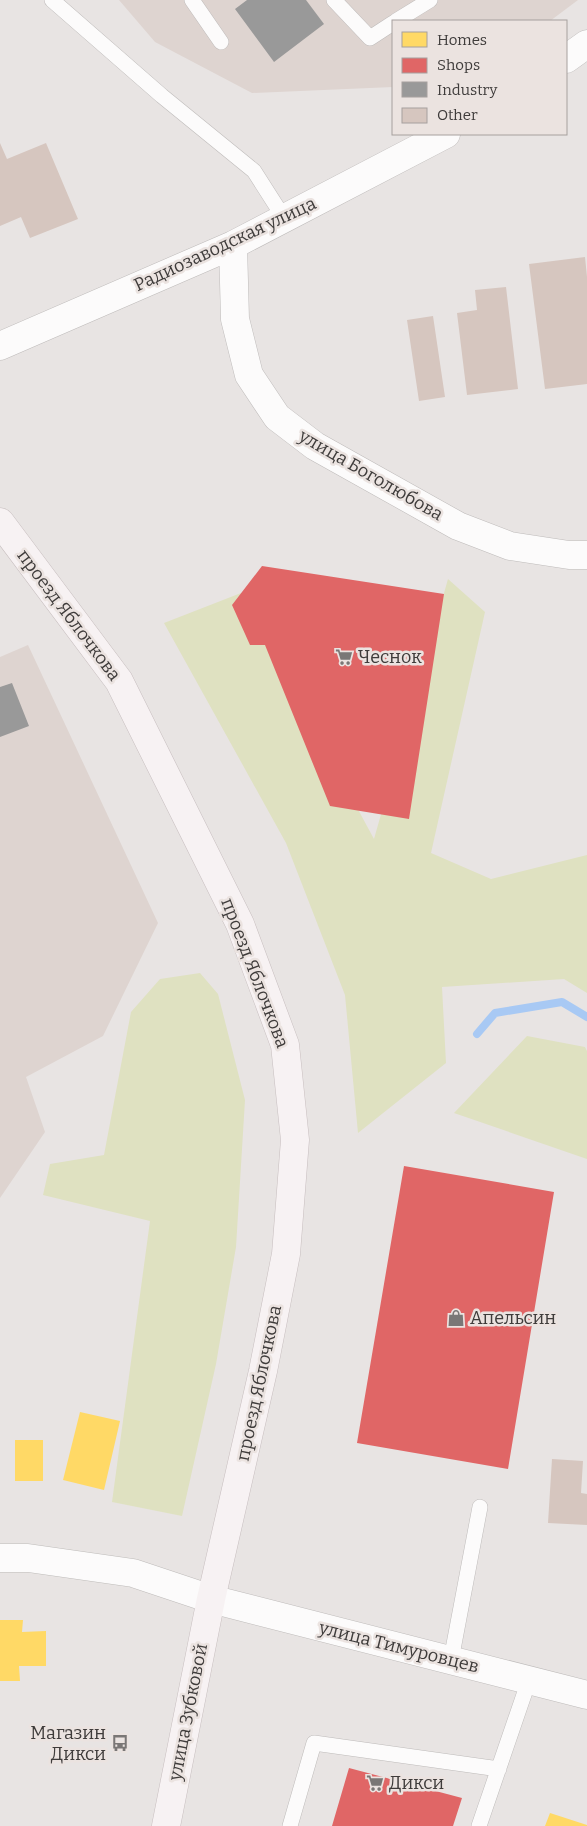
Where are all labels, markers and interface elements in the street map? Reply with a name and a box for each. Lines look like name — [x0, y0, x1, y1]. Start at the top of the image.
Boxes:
legend — [392, 20, 567, 135]
text: Homes — [437, 31, 487, 49]
text: Shops — [437, 56, 480, 74]
text: Industry — [437, 81, 497, 99]
text: Other — [437, 106, 478, 124]
street label: Радиозаводская улица — [130, 192, 320, 296]
street label: улица Боголюбова — [294, 424, 447, 525]
street label: проезд Яблочкова — [12, 545, 126, 685]
place label: Чеснок — [358, 646, 422, 668]
supermarket icon: Чеснок — [334, 647, 354, 667]
street label: проезд Яблочкова — [216, 895, 294, 1051]
street label: проезд Яблочкова — [232, 1303, 286, 1463]
place label: Апельсин — [470, 1307, 556, 1329]
shop icon: Апельсин — [446, 1308, 466, 1328]
street label: улица Тимуровцев — [316, 1616, 481, 1678]
street label: улица Зубковой — [164, 1641, 212, 1783]
place label: Магазин Дикси — [30, 1722, 106, 1765]
bus stop icon: Магазин Дикси — [110, 1733, 130, 1753]
place label: Дикси — [389, 1772, 444, 1794]
supermarket icon: Дикси — [365, 1773, 385, 1793]

